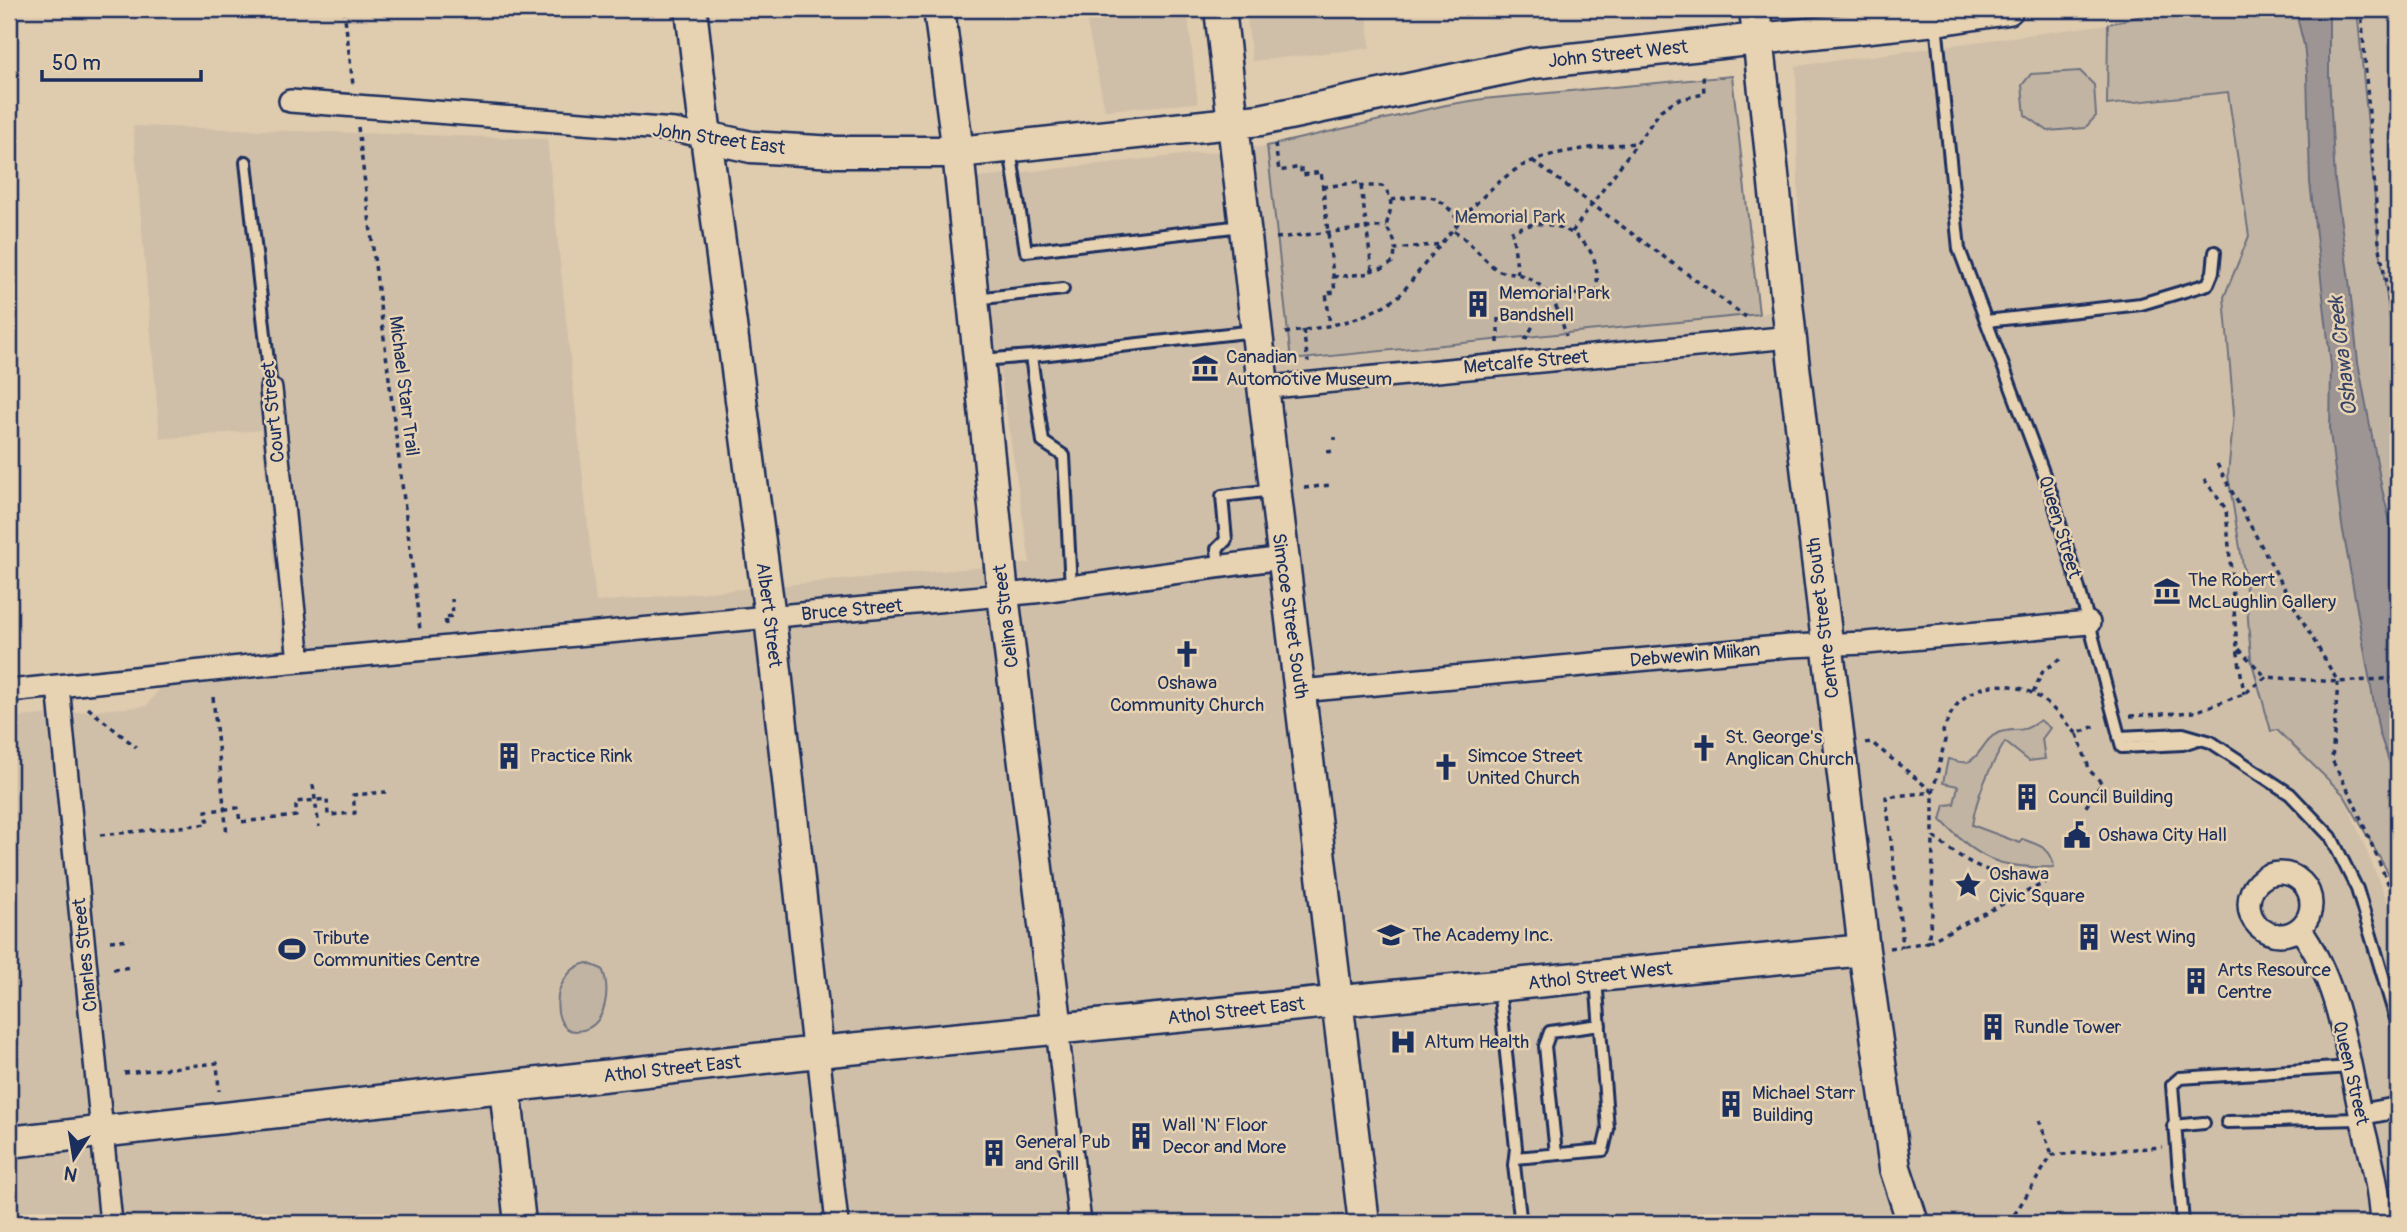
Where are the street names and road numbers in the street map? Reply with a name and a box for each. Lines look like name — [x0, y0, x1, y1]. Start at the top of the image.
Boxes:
street label: John Street West — [1547, 35, 1689, 73]
street label: John Street East — [651, 118, 787, 160]
street label: Michael Starr Trail — [383, 314, 425, 458]
street label: Metcalfe Street — [1463, 345, 1590, 379]
street label: Court Street — [256, 360, 290, 464]
street label: Queen Street — [2033, 473, 2087, 581]
street label: Simcoe Street South — [1266, 532, 1314, 701]
street label: Centre Street South — [1801, 536, 1845, 700]
street label: Albert Street — [751, 561, 787, 669]
street label: Celina Street — [988, 563, 1024, 669]
street label: Bruce Street — [800, 594, 904, 626]
street label: Debwewin Miikan — [1629, 637, 1761, 673]
street label: Charles Street — [67, 897, 103, 1013]
street label: Athol Street West — [1527, 956, 1674, 996]
street label: Athol Street East — [1166, 992, 1306, 1030]
street label: Queen Street — [2327, 1019, 2375, 1128]
street label: Athol Street East — [602, 1050, 742, 1088]

